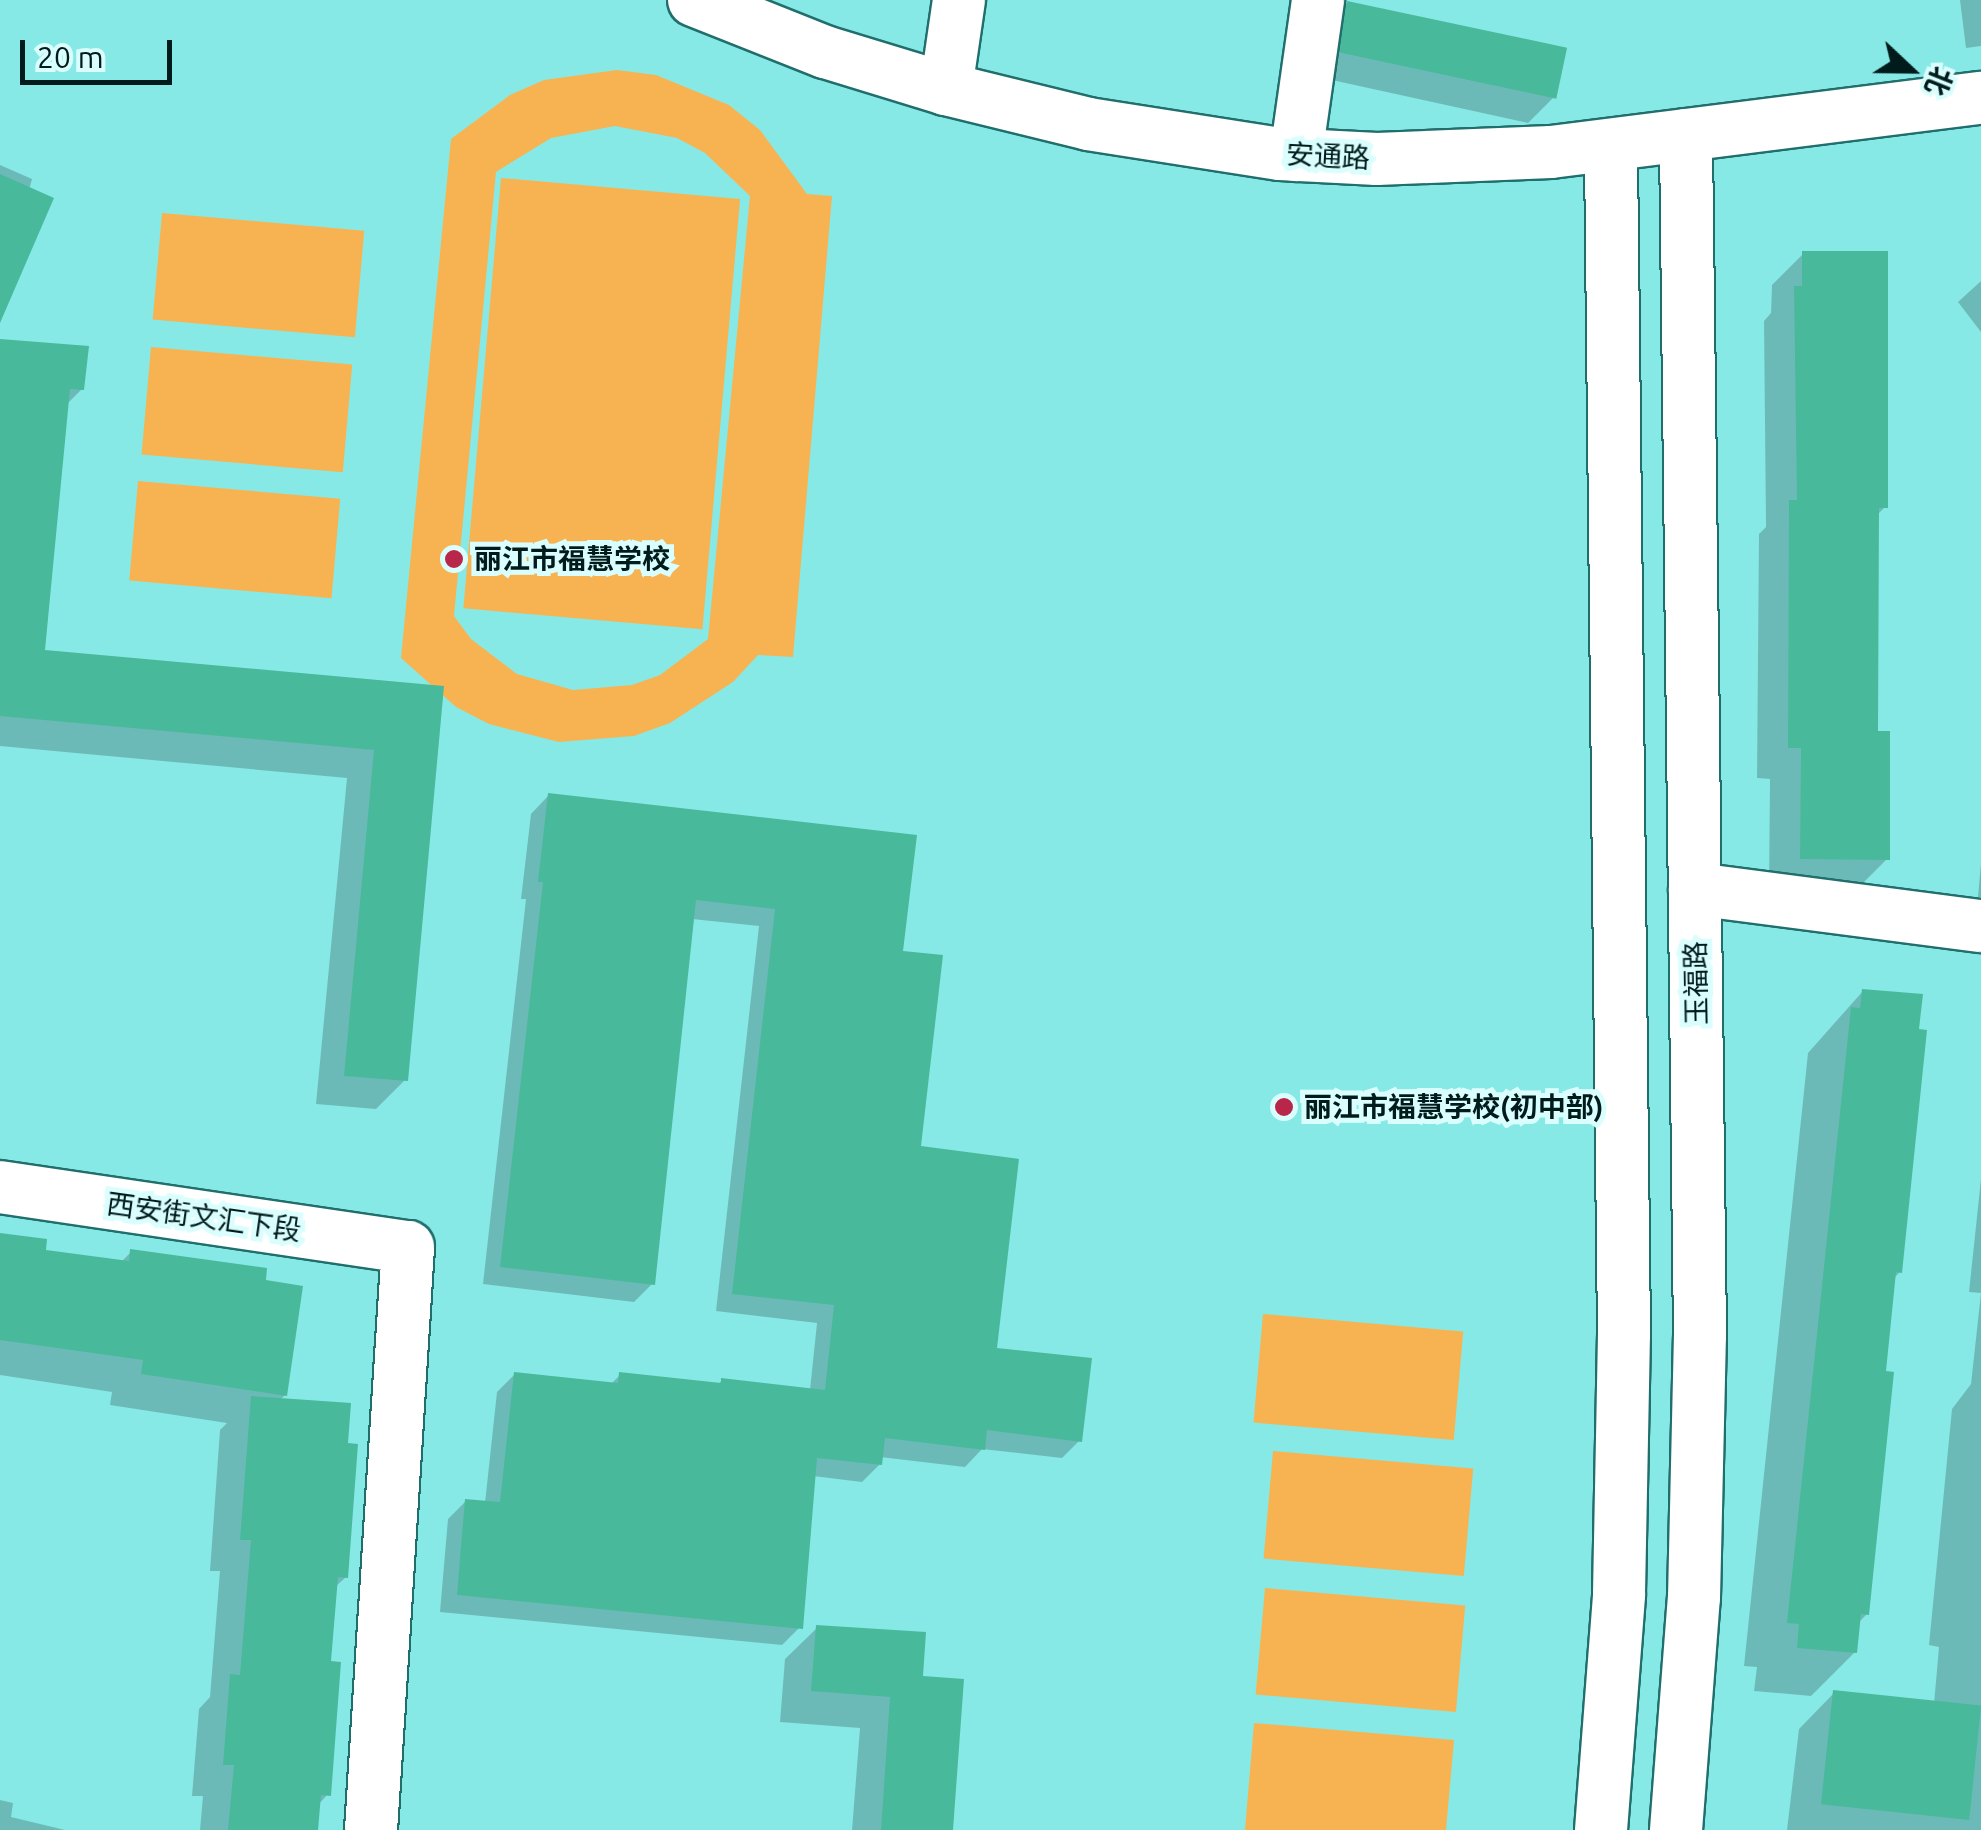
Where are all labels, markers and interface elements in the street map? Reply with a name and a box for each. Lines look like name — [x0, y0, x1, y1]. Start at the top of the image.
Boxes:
scale bar — [25, 20, 178, 82]
north arrow — [1861, 20, 1961, 120]
text: 20 m — [37, 40, 104, 74]
text: 北 — [1920, 63, 1959, 100]
street label: 安通路 — [1285, 137, 1371, 175]
place label: 丽江市福慧学校 — [474, 542, 670, 576]
marker: 丽江市福慧学校 — [443, 548, 465, 570]
street label: 玉福路 — [1678, 941, 1714, 1025]
place label: 丽江市福慧学校(初中部) — [1304, 1090, 1603, 1124]
marker: 丽江市福慧学校(初中部) — [1273, 1096, 1295, 1118]
street label: 西安街文汇下段 — [105, 1187, 303, 1247]

